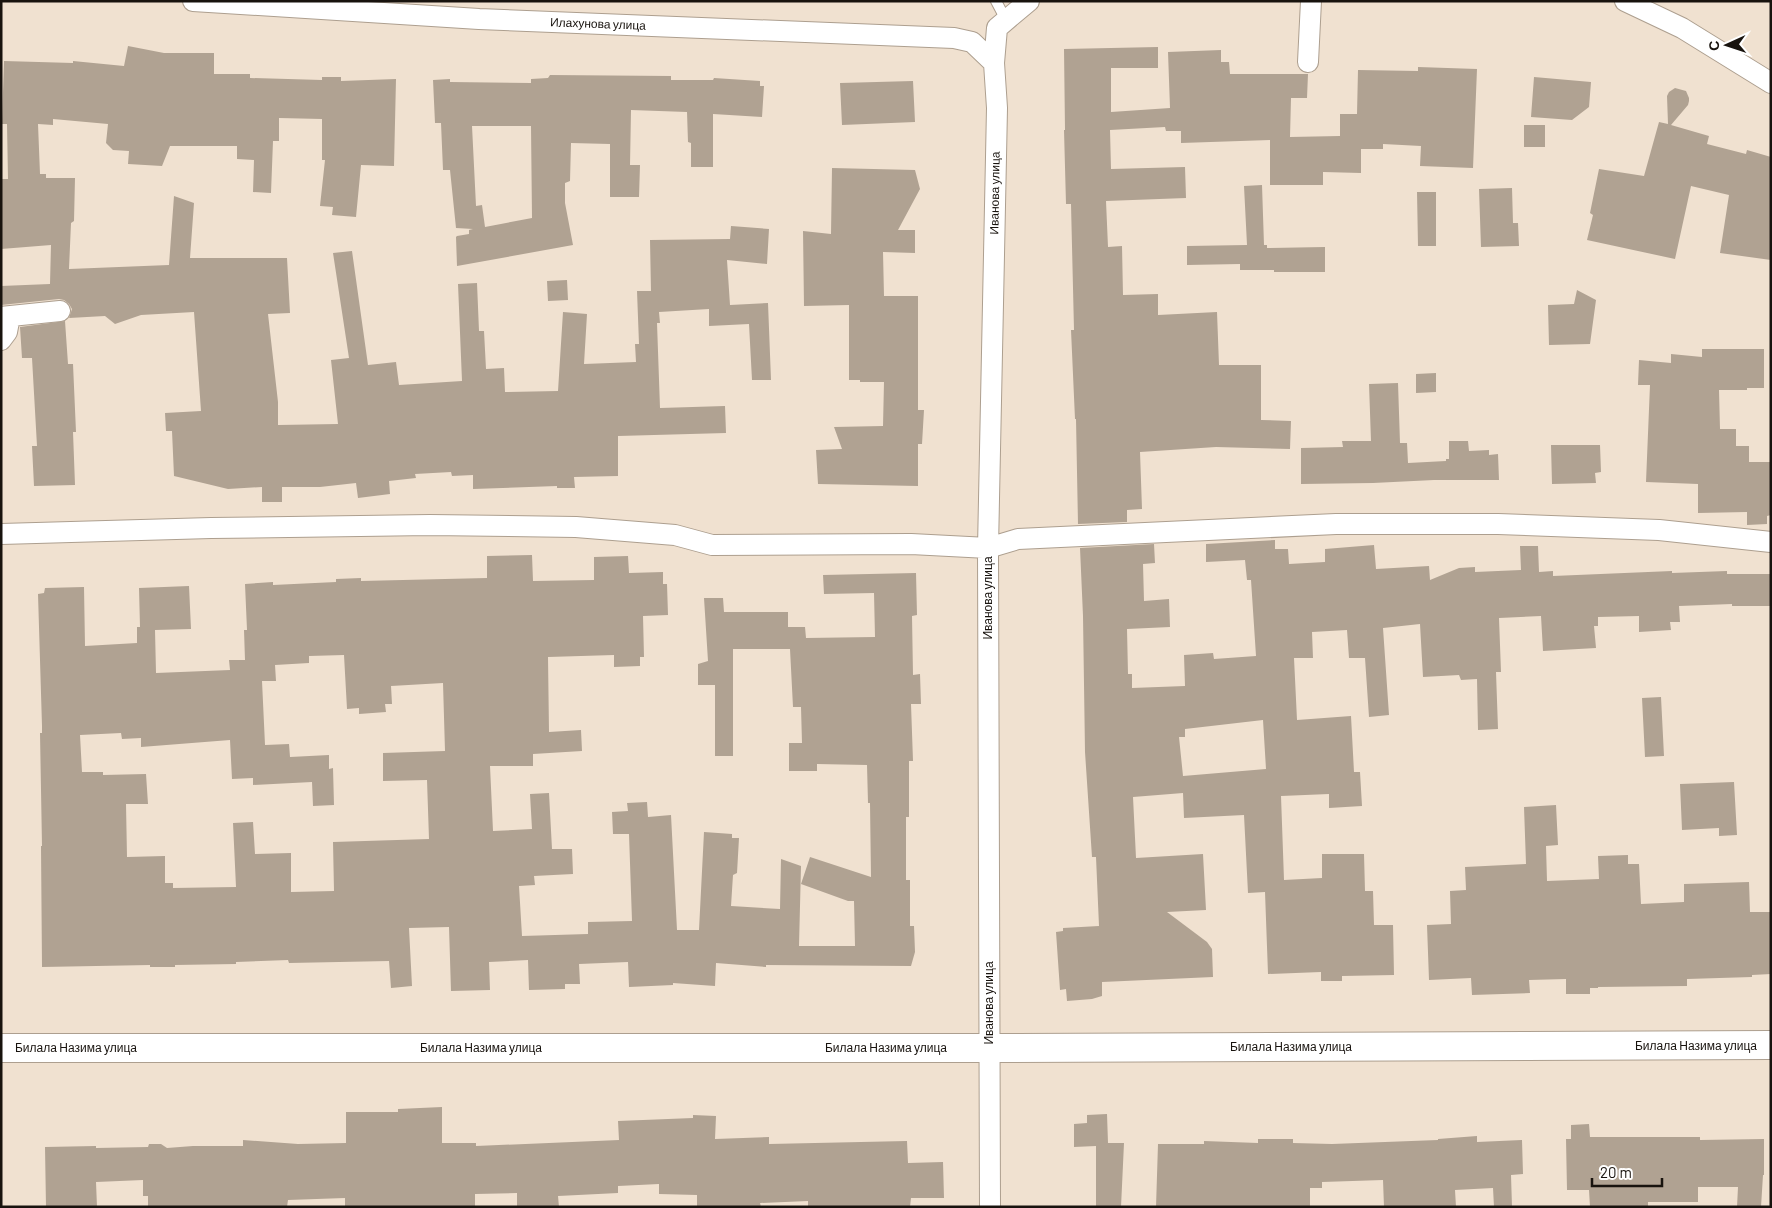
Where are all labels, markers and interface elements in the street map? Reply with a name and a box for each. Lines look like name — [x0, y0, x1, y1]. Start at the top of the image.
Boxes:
street label: Илахунова улица — [550, 14, 647, 33]
north arrow — [1702, 20, 1752, 70]
text: С — [1705, 40, 1722, 51]
street label: Иванова улица — [986, 151, 1003, 235]
street label: Иванова улица — [980, 556, 995, 640]
street label: Иванова улица — [981, 961, 996, 1045]
street label: Билала Назима улица — [1635, 1038, 1757, 1053]
street label: Билала Назима улица — [1230, 1039, 1352, 1054]
street label: Билала Назима улица — [15, 1040, 137, 1055]
street label: Билала Назима улица — [420, 1040, 542, 1055]
street label: Билала Назима улица — [825, 1040, 947, 1055]
scale bar — [1592, 1156, 1662, 1188]
text: 20 m — [1600, 1163, 1632, 1181]

